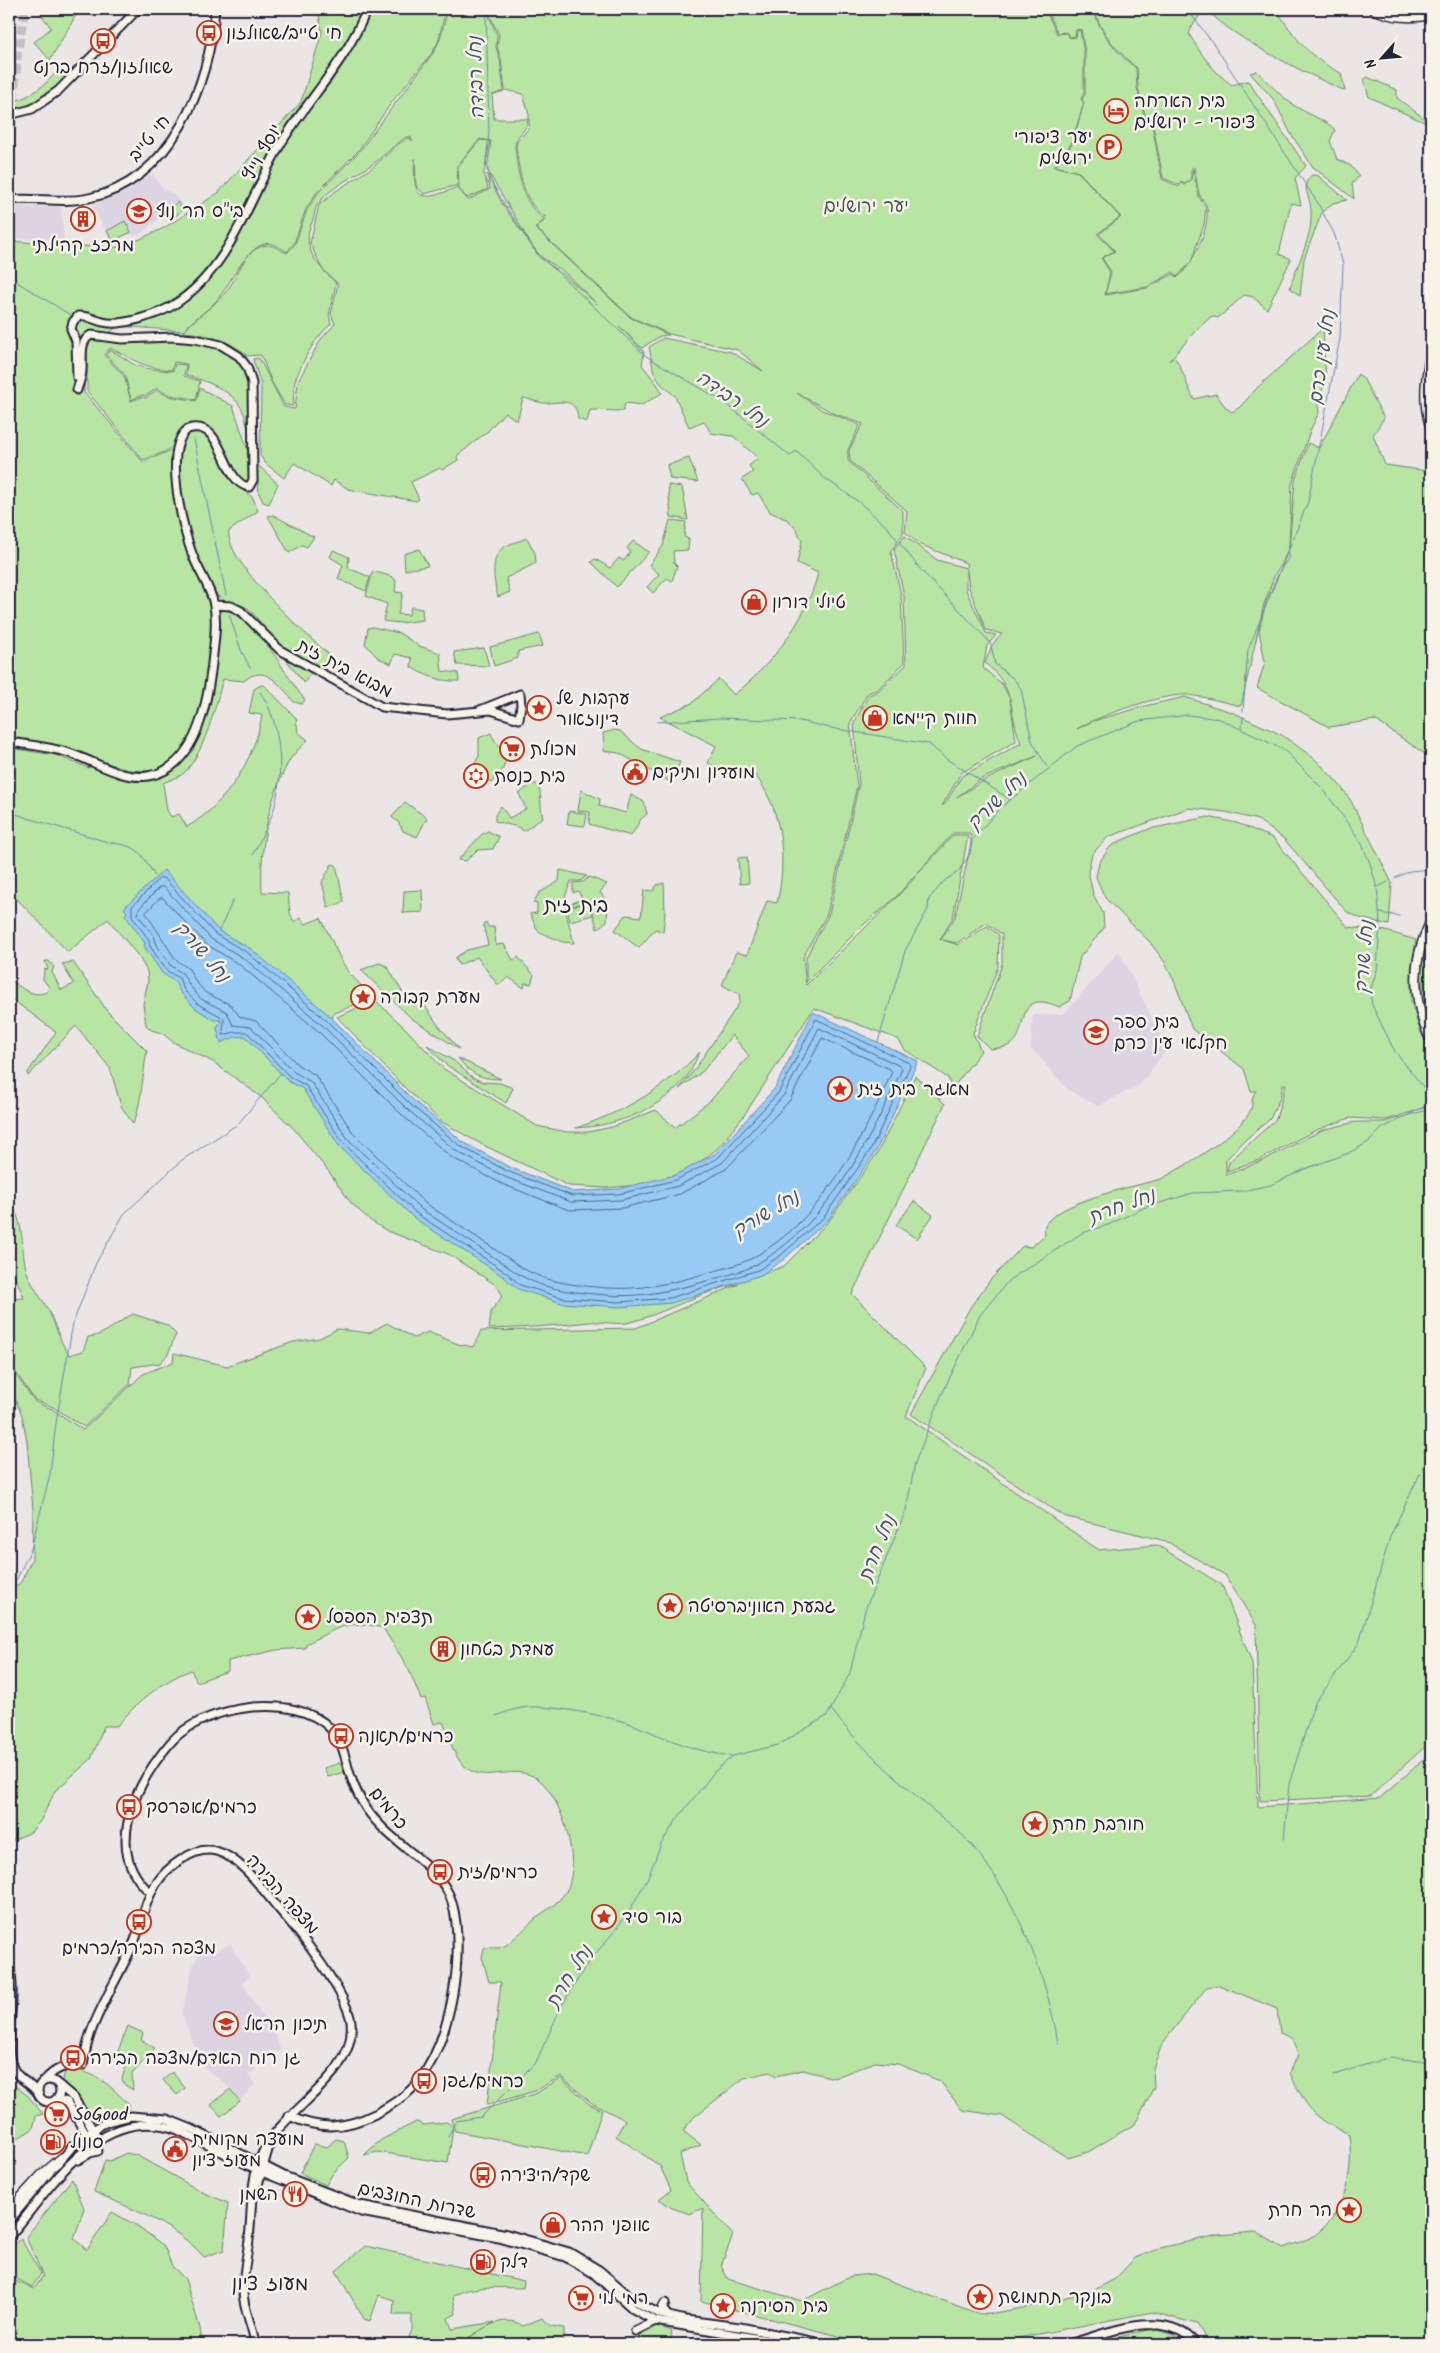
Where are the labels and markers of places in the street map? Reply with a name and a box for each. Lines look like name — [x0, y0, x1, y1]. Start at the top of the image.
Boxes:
bus stop icon: חי טייב/שאולזון — [196, 20, 222, 46]
place label: חי טייב/שאולזון — [226, 20, 342, 49]
bus stop icon: שאולזון/זרח ברנט — [90, 28, 116, 54]
place label: שאולזון/זרח ברנט — [33, 54, 173, 83]
place label: בית הארחה ציפורי - ירושלים — [1134, 88, 1255, 138]
hotel icon: בית הארחה ציפורי - ירושלים — [1103, 98, 1129, 124]
place label: יער ציפורי ירושלים — [1014, 124, 1092, 174]
parking icon: יער ציפורי ירושלים — [1096, 134, 1122, 160]
school or university icon: בי"ס הר נוף — [126, 198, 152, 224]
place label: בי"ס הר נוף — [156, 198, 244, 227]
building icon: מרכז קהילתי — [70, 206, 96, 232]
place label: מרכז קהילתי — [32, 232, 134, 261]
shop icon: טיולי דורון — [741, 589, 767, 615]
place label: טיולי דורון — [772, 589, 846, 618]
place label: עקבות של דינוזאור — [556, 685, 629, 735]
place icon: עקבות של דינוזאור — [526, 695, 552, 721]
shop icon: חוות קיימא — [862, 705, 888, 731]
place label: חוות קיימא — [892, 705, 977, 734]
supermarket icon: מכולת — [499, 736, 525, 762]
place label: מכולת — [530, 736, 577, 765]
public building icon: מועדון ותיקים — [622, 759, 648, 785]
place label: מועדון ותיקים — [652, 759, 755, 788]
synagogue icon: בית כנסת — [463, 763, 489, 789]
place label: בית כנסת — [494, 763, 565, 792]
place icon: מערת קבורה — [350, 984, 376, 1010]
place label: מערת קבורה — [380, 984, 481, 1013]
place label: בית ספר חקלאי עין כרם — [1114, 1009, 1227, 1059]
school or university icon: בית ספר חקלאי עין כרם — [1083, 1019, 1109, 1045]
place icon: מאגר בית זית — [827, 1076, 853, 1102]
place label: מאגר בית זית — [857, 1076, 970, 1105]
place icon: גבעת האוניברסיטה — [657, 1593, 683, 1619]
place label: גבעת האוניברסיטה — [688, 1593, 836, 1622]
place icon: תצפית הספסל — [295, 1604, 321, 1630]
place label: תצפית הספסל — [326, 1604, 433, 1633]
building icon: עמדת בטחון — [430, 1636, 456, 1662]
place label: עמדת בטחון — [460, 1636, 554, 1665]
bus stop icon: כרמים/תאנה — [328, 1723, 354, 1749]
place label: כרמים/תאנה — [358, 1723, 454, 1752]
bus stop icon: כרמים/אפרסק — [116, 1794, 142, 1820]
place label: כרמים/אפרסק — [146, 1794, 257, 1823]
place icon: חורבת חרת — [1022, 1811, 1048, 1837]
place label: חורבת חרת — [1052, 1811, 1144, 1840]
bus stop icon: כרמים/זית — [427, 1859, 453, 1885]
place label: כרמים/זית — [457, 1859, 538, 1888]
place icon: בור סיד — [591, 1904, 617, 1930]
place label: בור סיד — [622, 1904, 682, 1933]
bus stop icon: מצפה הבירה/כרמים — [126, 1909, 152, 1935]
place label: מצפה הבירה/כרמים — [62, 1935, 216, 1964]
school or university icon: תיכון הראל — [213, 2011, 239, 2037]
place label: תיכון הראל — [244, 2011, 328, 2040]
bus stop icon: גן רוח האדם/מצפה הבירה — [60, 2045, 86, 2071]
place label: גן רוח האדם/מצפה הבירה — [90, 2045, 300, 2074]
bus stop icon: כרמים/גפן — [411, 2068, 437, 2094]
place label: כרמים/גפן — [442, 2068, 524, 2097]
supermarket icon: SoGood — [44, 2101, 70, 2127]
place label: SoGood — [74, 2101, 129, 2130]
place label: מועצה מקומית מעוז ציון — [191, 2126, 305, 2176]
fuel station icon: סונול — [40, 2129, 66, 2155]
place label: סונול — [70, 2129, 104, 2158]
public building icon: מועצה מקומית מעוז ציון — [162, 2136, 188, 2162]
bus stop icon: שקד/היצירה — [470, 2162, 496, 2188]
place label: שקד/היצירה — [500, 2162, 590, 2191]
place label: השמן — [240, 2181, 278, 2210]
restaurant icon: השמן — [282, 2181, 308, 2207]
place label: הר חרת — [1268, 2197, 1332, 2226]
place icon: הר חרת — [1336, 2197, 1362, 2223]
shop icon: אופני ההר — [540, 2212, 566, 2238]
place label: אופני ההר — [570, 2212, 650, 2241]
fuel station icon: דלק — [470, 2249, 496, 2275]
place label: דלק — [500, 2249, 528, 2278]
place icon: בונקר תחמושת — [967, 2284, 993, 2310]
place label: בונקר תחמושת — [998, 2284, 1112, 2313]
supermarket icon: רמי לוי — [568, 2285, 594, 2311]
place label: רמי לוי — [598, 2285, 649, 2314]
place icon: בית הסירנה — [710, 2293, 736, 2319]
place label: בית הסירנה — [740, 2293, 828, 2322]

